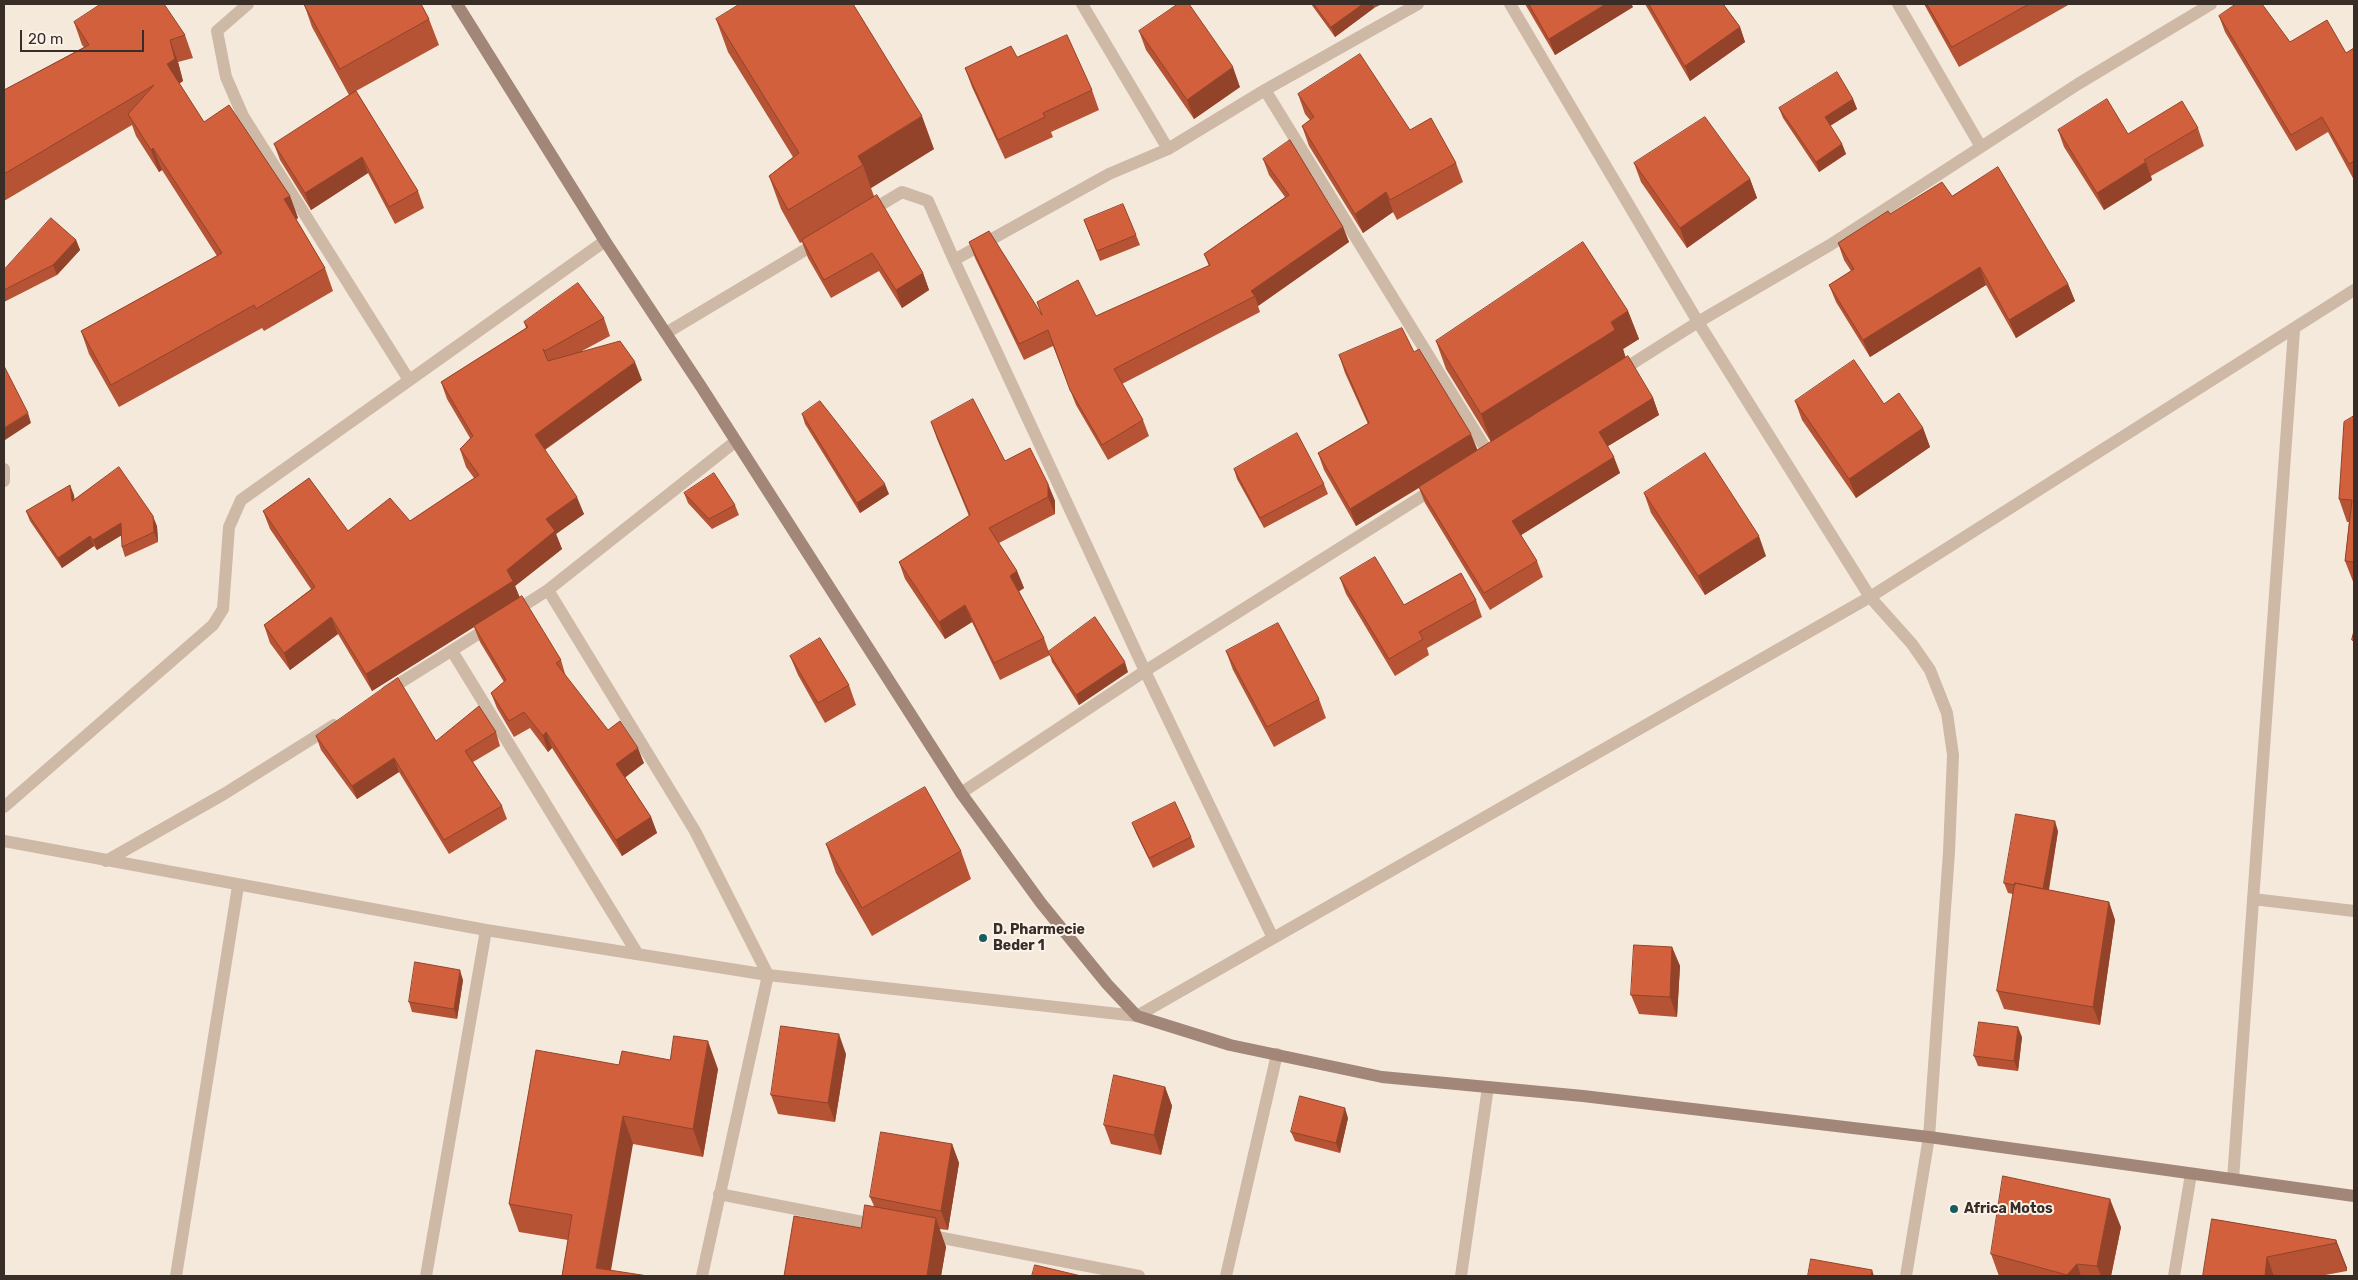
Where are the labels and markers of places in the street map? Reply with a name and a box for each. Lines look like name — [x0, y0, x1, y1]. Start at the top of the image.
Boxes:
place label: D. Pharmecie Beder 1 — [993, 922, 1085, 954]
marker: D. Pharmecie Beder 1 — [977, 932, 989, 944]
place label: Africa Motos — [1964, 1201, 2053, 1217]
marker: Africa Motos — [1948, 1203, 1960, 1215]

